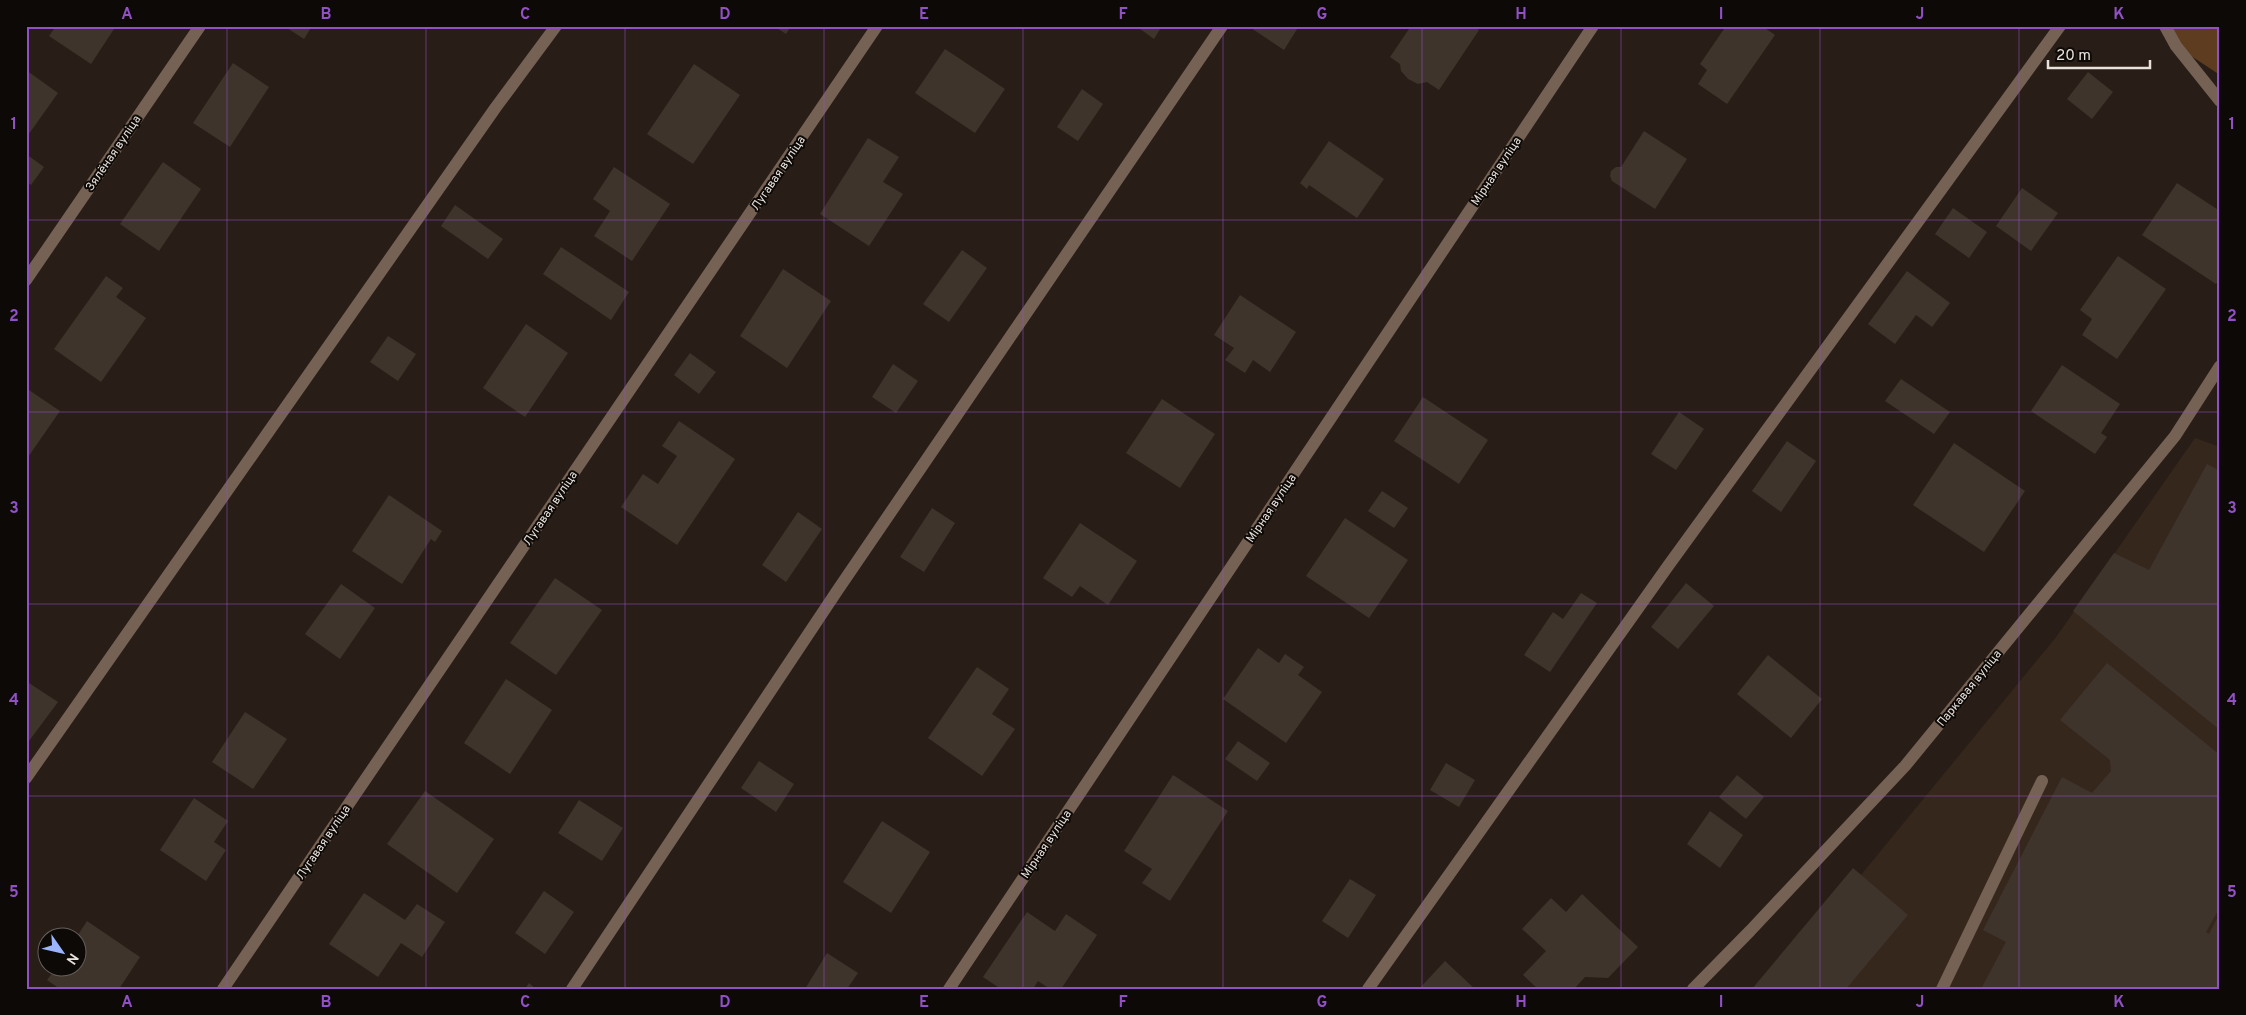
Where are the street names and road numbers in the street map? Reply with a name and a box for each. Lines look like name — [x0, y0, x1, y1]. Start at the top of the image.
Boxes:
street label: Зялёная вуліца — [83, 112, 145, 195]
street label: Лугавая вуліца — [748, 133, 810, 214]
street label: Мірная вуліца — [1468, 134, 1526, 209]
street label: Лугавая вуліца — [520, 468, 582, 549]
street label: Мірная вуліца — [1243, 471, 1301, 546]
street label: Паркавая вуліца — [1934, 647, 2006, 730]
street label: Лугавая вуліца — [293, 802, 355, 883]
street label: Мірная вуліца — [1018, 807, 1076, 882]

